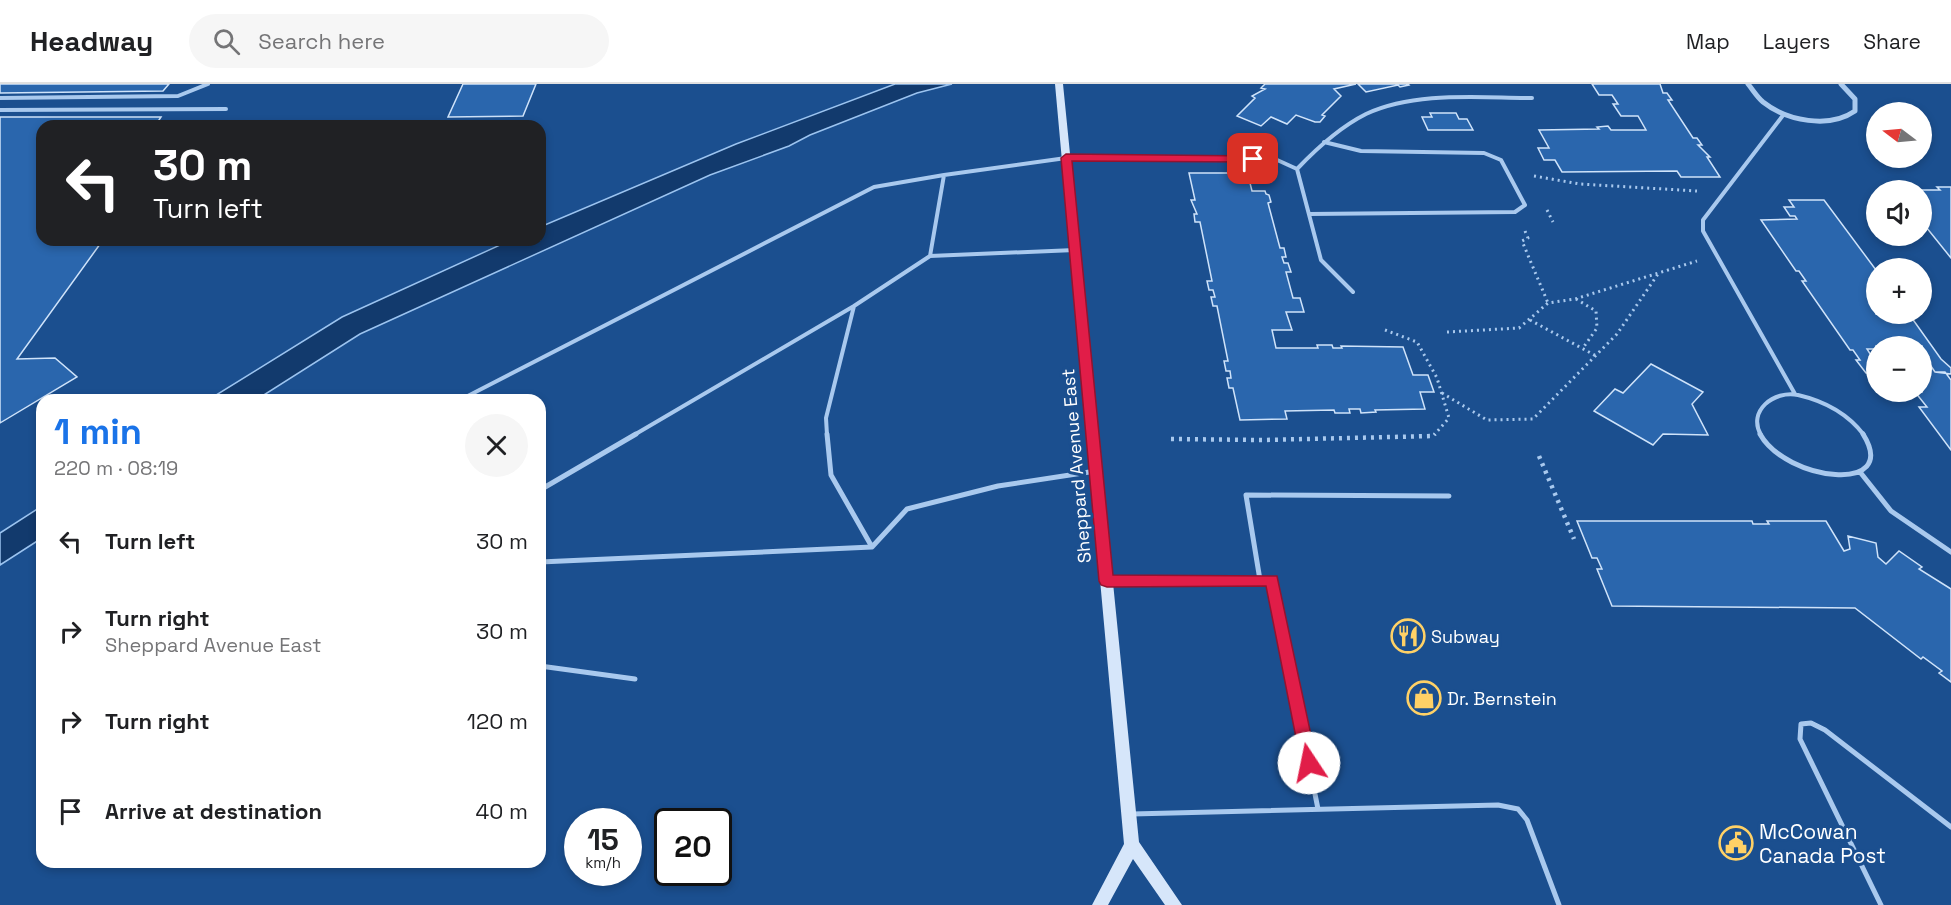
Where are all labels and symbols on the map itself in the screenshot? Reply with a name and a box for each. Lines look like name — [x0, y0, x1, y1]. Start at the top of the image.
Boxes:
north arrow — [1866, 102, 1932, 168]
pin — [1227, 133, 1278, 184]
street label: Sheppard Avenue East — [1056, 368, 1096, 564]
restaurant icon: Subway — [1390, 618, 1426, 654]
place label: Subway — [1431, 625, 1500, 648]
shop icon: Dr. Bernstein — [1406, 680, 1442, 716]
place label: Dr. Bernstein — [1447, 687, 1557, 710]
position arrow — [1277, 731, 1341, 795]
speed limit sign: 20 — [654, 808, 732, 886]
place label: McCowan Canada Post — [1759, 818, 1886, 869]
public building icon: McCowan Canada Post — [1718, 825, 1754, 861]

